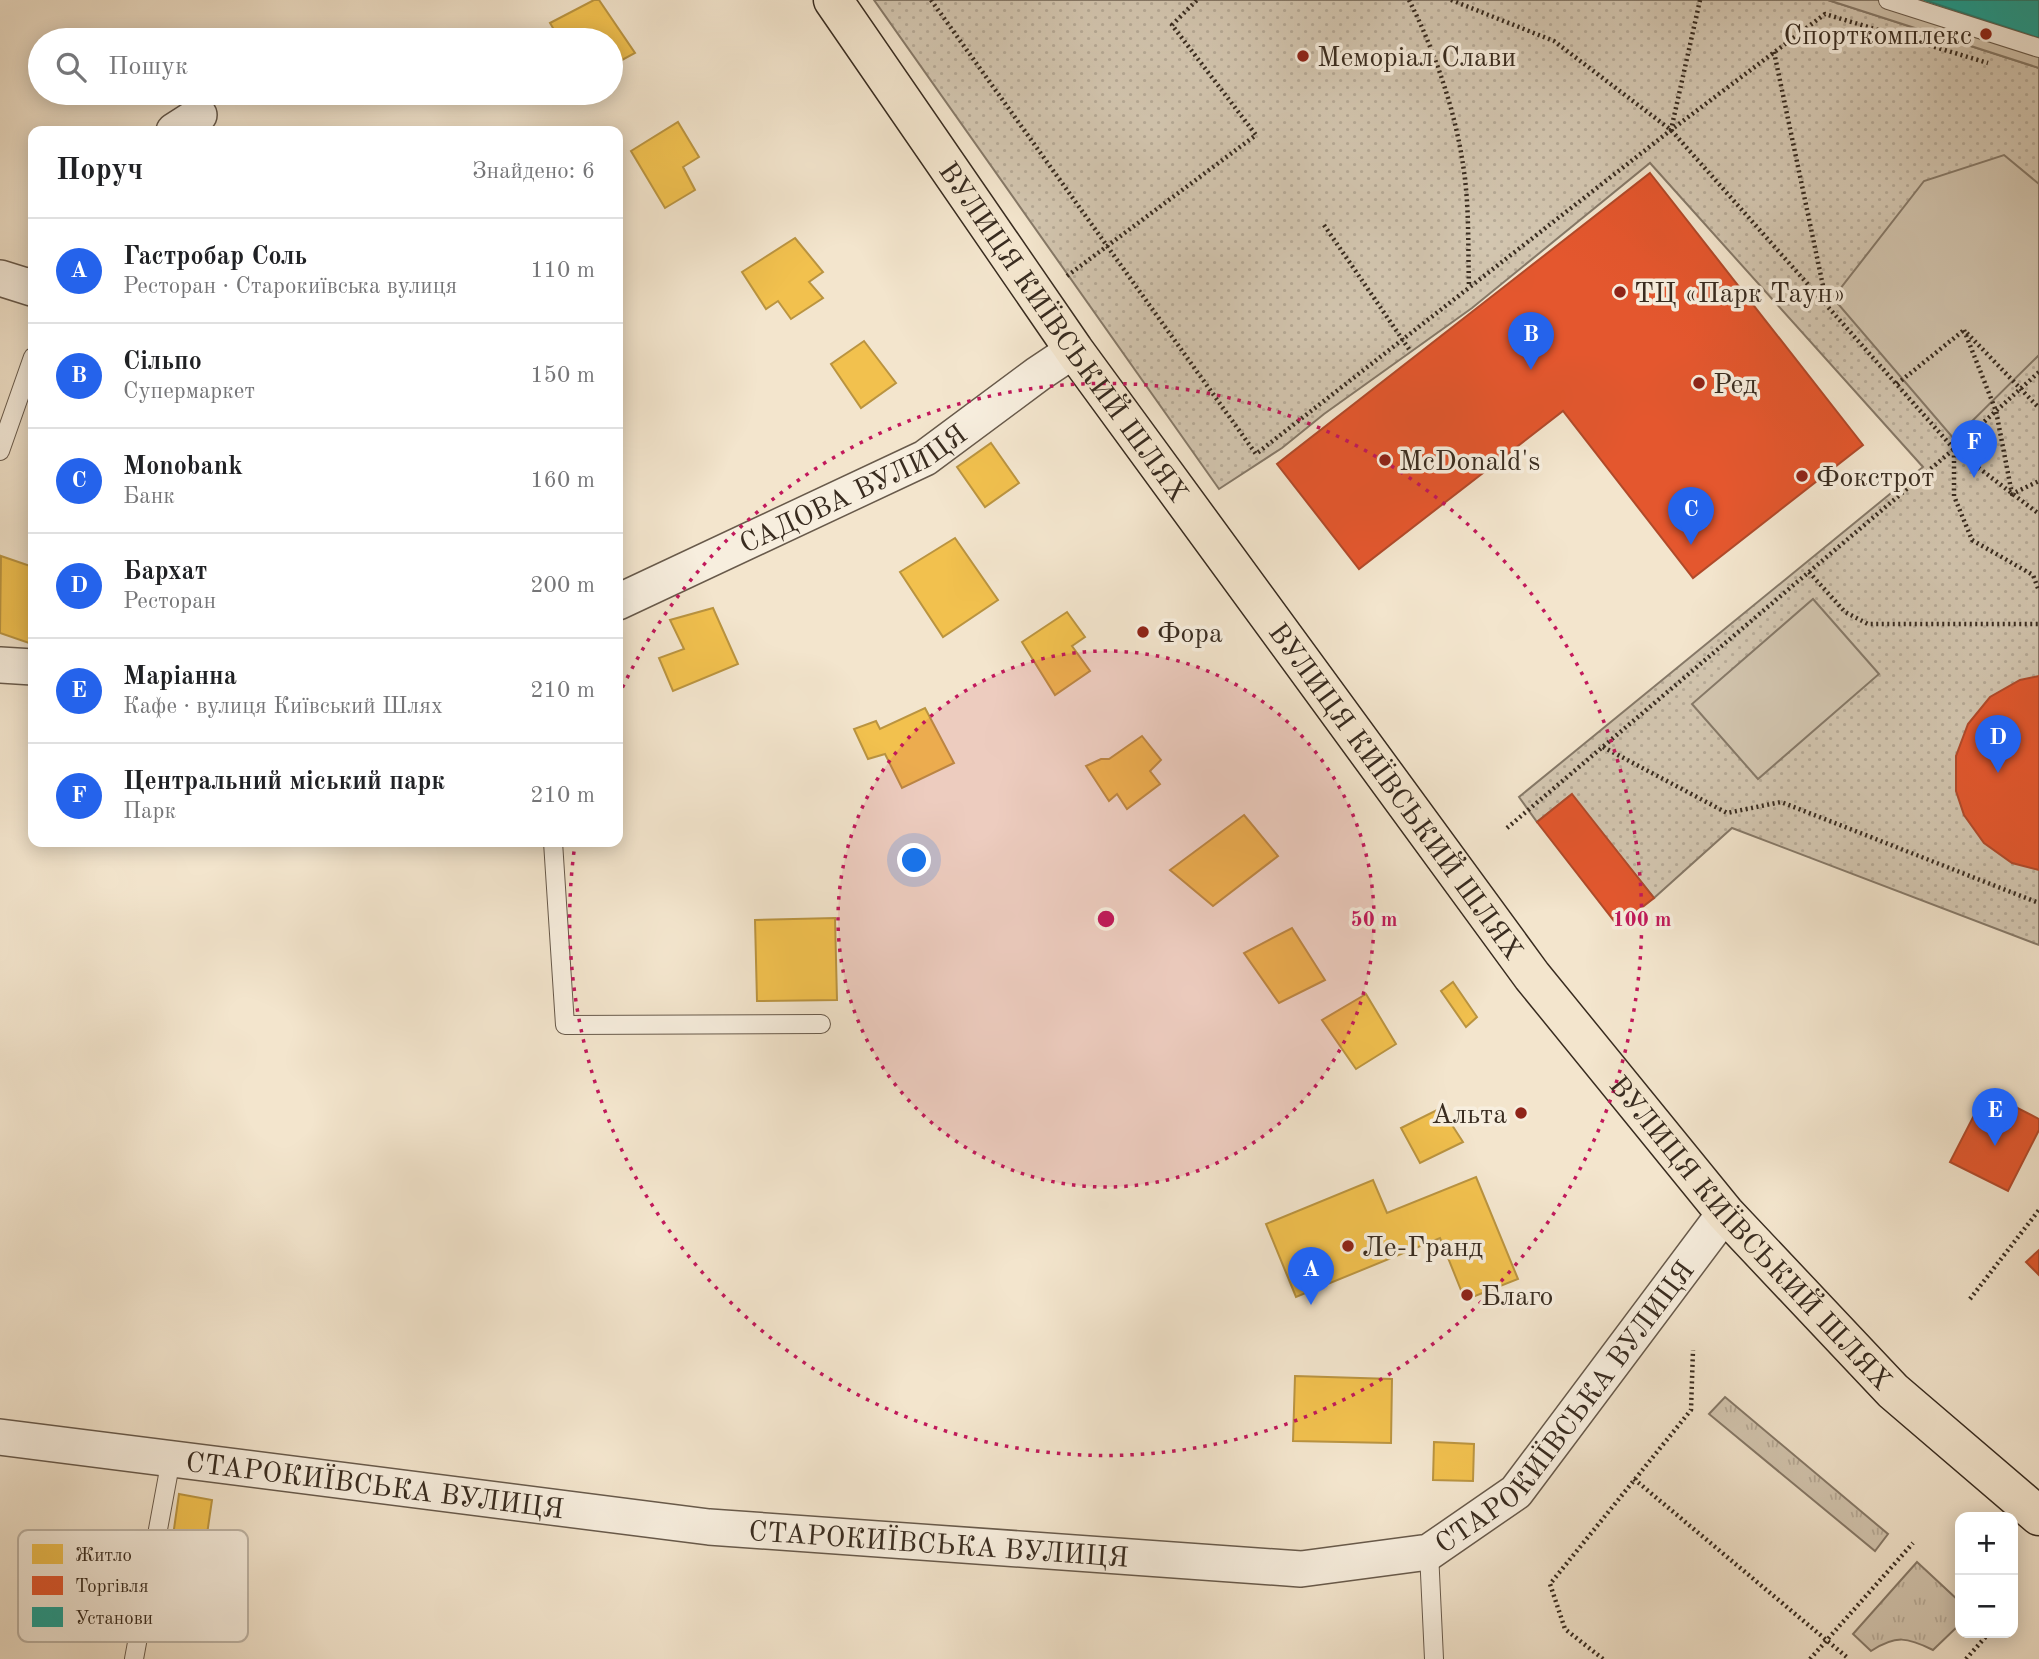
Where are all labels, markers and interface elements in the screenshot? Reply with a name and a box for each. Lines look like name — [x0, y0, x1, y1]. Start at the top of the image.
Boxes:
place label: Спорткомплекс — [1784, 23, 1972, 51]
marker: Спорткомплекс — [1978, 26, 1994, 42]
search box — [28, 28, 623, 105]
place label: Mеморіал Слави — [1317, 45, 1516, 73]
icon: search — [52, 48, 90, 86]
marker: Mеморіал Слави — [1295, 48, 1311, 64]
text: Пошук — [108, 54, 188, 80]
text: Поруч — [56, 156, 143, 186]
street label: ВУЛИЦЯ КИЇВСЬКИЙ ШЛЯХ — [932, 158, 1191, 508]
text: Знайдено: 6 — [472, 160, 595, 183]
text: Гастробар Соль — [123, 244, 307, 270]
text: A — [70, 259, 88, 282]
text: 110 m — [530, 259, 595, 282]
text: Ресторан · Старокиївська вулиця — [123, 275, 457, 298]
place label: ТЦ «Парк Таун» — [1634, 281, 1846, 309]
marker: ТЦ «Парк Таун» — [1612, 284, 1628, 300]
pin: B — [1508, 312, 1554, 370]
text: Сільпо — [123, 349, 202, 375]
text: B — [71, 364, 87, 387]
text: 150 m — [530, 364, 595, 387]
place label: Ред — [1713, 372, 1757, 400]
marker: Ред — [1691, 375, 1707, 391]
text: Супермаркет — [123, 380, 255, 403]
pin: F — [1951, 420, 1997, 478]
street label: САДОВА ВУЛИЦЯ — [736, 421, 973, 560]
place label: McDonald's — [1399, 449, 1540, 477]
marker: McDonald's — [1377, 452, 1393, 468]
text: Monobank — [123, 454, 243, 480]
place label: Фокстрот — [1816, 465, 1935, 493]
marker: Фокстрот — [1794, 468, 1810, 484]
text: C — [71, 469, 87, 492]
text: 160 m — [530, 469, 595, 492]
text: Банк — [123, 485, 175, 508]
pin: C — [1668, 487, 1714, 545]
text: Бархат — [123, 559, 207, 585]
text: D — [70, 574, 88, 597]
text: 200 m — [530, 574, 595, 597]
text: Ресторан — [123, 590, 216, 613]
street label: ВУЛИЦЯ КИЇВСЬКИЙ ШЛЯХ — [1262, 619, 1526, 966]
place label: Фора — [1157, 621, 1223, 649]
marker: Фора — [1135, 624, 1151, 640]
text: Маріанна — [123, 664, 237, 690]
text: E — [71, 679, 87, 702]
text: 210 m — [530, 679, 595, 702]
text: Кафе · вулиця Київський Шлях — [123, 695, 443, 718]
pin: D — [1975, 715, 2021, 773]
text: Центральний міський парк — [123, 769, 445, 795]
text: F — [71, 784, 87, 807]
text: 210 m — [530, 784, 595, 807]
text: Парк — [123, 800, 176, 823]
your location — [897, 843, 931, 877]
centre of rings — [1094, 907, 1118, 931]
text: 50 m — [1350, 910, 1398, 931]
text: 100 m — [1612, 910, 1672, 931]
street label: ВУЛИЦЯ КИЇВСЬКИЙ ШЛЯХ — [1603, 1072, 1895, 1397]
pin: E — [1972, 1088, 2018, 1146]
place label: Альта — [1431, 1102, 1507, 1130]
marker: Альта — [1513, 1105, 1529, 1121]
place label: Ле-Гранд — [1362, 1235, 1483, 1263]
marker: Ле-Гранд — [1340, 1238, 1356, 1254]
pin: A — [1288, 1247, 1334, 1305]
street label: СТАРОКИЇВСЬКА ВУЛИЦЯ — [1431, 1257, 1701, 1560]
place label: Благо — [1481, 1284, 1553, 1312]
marker: Благо — [1459, 1287, 1475, 1303]
street label: СТАРОКИЇВСЬКА ВУЛИЦЯ — [184, 1450, 565, 1525]
map controls — [1955, 1512, 2018, 1638]
button: + — [1955, 1512, 2018, 1575]
street label: СТАРОКИЇВСЬКА ВУЛИЦЯ — [748, 1519, 1129, 1574]
legend — [18, 1530, 248, 1642]
text: Житло — [75, 1547, 132, 1566]
button: − — [1955, 1575, 2018, 1638]
text: Торгівля — [75, 1578, 149, 1597]
text: Установи — [75, 1610, 153, 1629]

